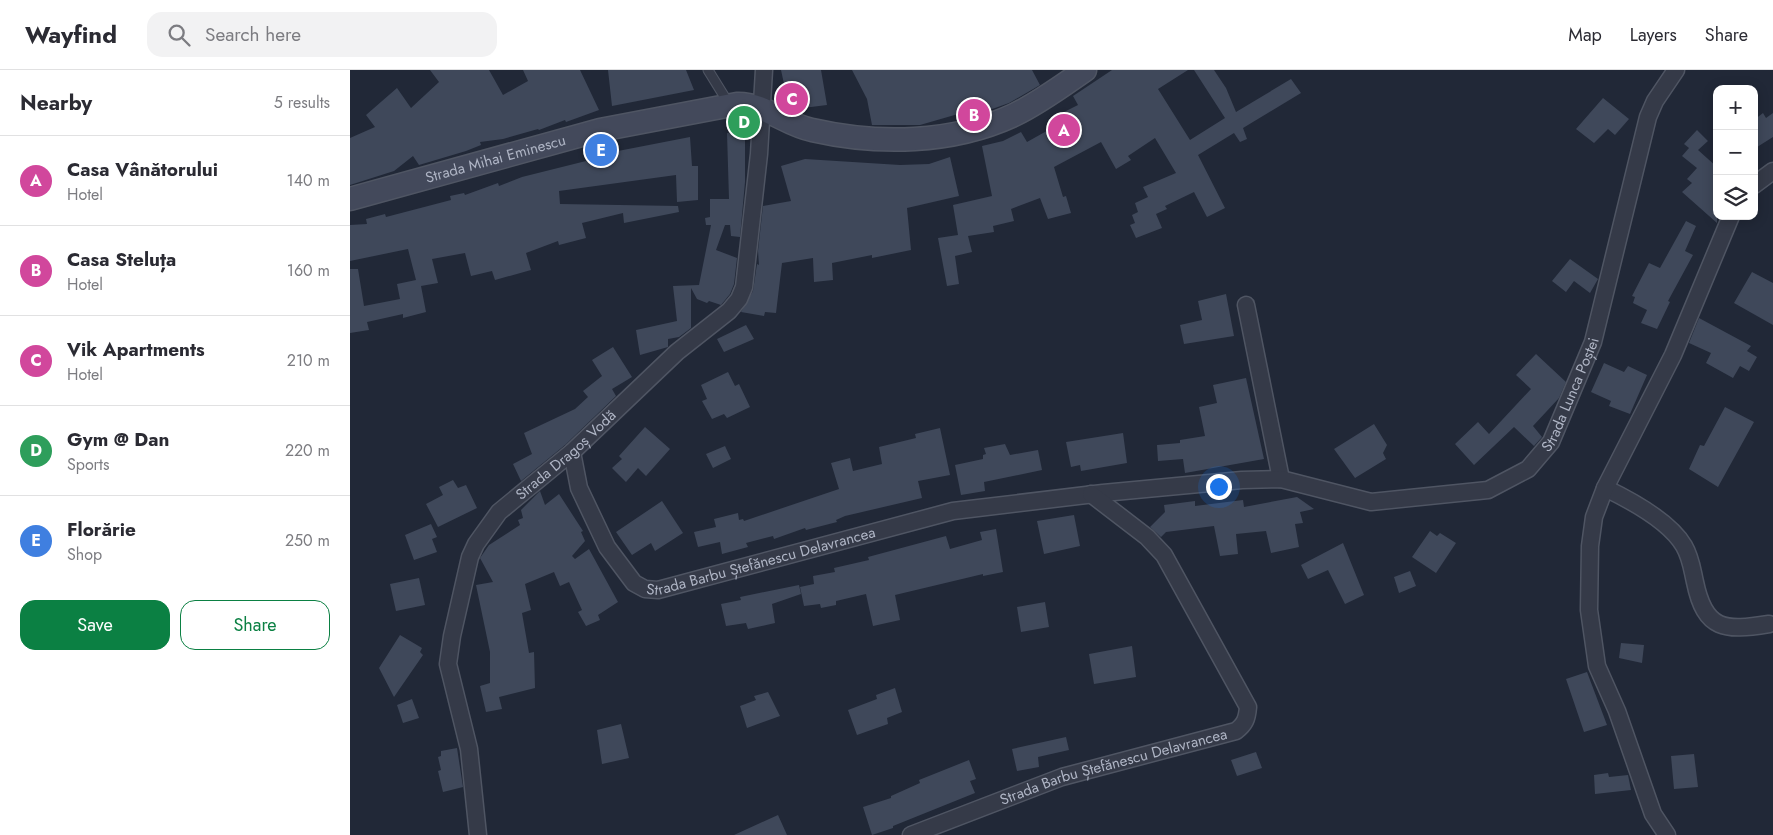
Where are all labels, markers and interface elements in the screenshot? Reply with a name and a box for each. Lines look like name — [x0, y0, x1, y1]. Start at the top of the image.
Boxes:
search box — [147, 12, 497, 57]
text: Wayfind — [25, 17, 117, 52]
icon: search — [165, 21, 193, 49]
text: Search here — [205, 21, 301, 48]
text: Map — [1568, 22, 1602, 48]
text: Layers — [1630, 22, 1677, 48]
text: Share — [1705, 22, 1748, 48]
pin: C — [776, 80, 808, 118]
map controls — [1713, 85, 1758, 220]
button: + — [1713, 85, 1758, 130]
text: Nearby — [20, 88, 92, 118]
text: 5 results — [274, 91, 330, 114]
pin: B — [958, 96, 990, 134]
pin: D — [728, 103, 760, 141]
pin: A — [1048, 111, 1080, 149]
street label: Strada Mihai Eminescu — [423, 129, 568, 189]
button: − — [1713, 130, 1758, 175]
pin: E — [585, 131, 617, 169]
text: Casa Vânătorului — [67, 156, 218, 183]
text: A — [30, 169, 42, 192]
text: 140 m — [287, 169, 330, 192]
button: layers — [1713, 175, 1758, 220]
text: Hotel — [67, 183, 103, 206]
text: Casa Steluța — [67, 246, 176, 273]
text: B — [31, 259, 41, 282]
text: 160 m — [287, 259, 330, 282]
text: Hotel — [67, 273, 103, 296]
street label: Strada Lunca Poștei — [1536, 335, 1605, 457]
text: Vik Apartments — [67, 336, 205, 363]
text: C — [30, 349, 42, 372]
text: 210 m — [287, 349, 330, 372]
text: Hotel — [67, 363, 103, 386]
street label: Strada Dragoș Vodă — [511, 405, 621, 505]
text: Gym @ Dan — [67, 426, 169, 453]
text: D — [30, 439, 42, 462]
text: 220 m — [285, 439, 330, 462]
text: Sports — [67, 453, 109, 476]
your location — [1206, 474, 1232, 500]
text: Florărie — [67, 516, 136, 543]
street label: Strada Barbu Ștefănescu Delavrancea — [646, 521, 878, 601]
text: E — [31, 529, 41, 552]
text: 250 m — [285, 529, 330, 552]
text: Shop — [67, 543, 102, 566]
button: Save — [20, 600, 170, 650]
button: Share — [180, 600, 330, 650]
street label: Strada Barbu Ștefănescu Delavrancea — [997, 723, 1229, 811]

